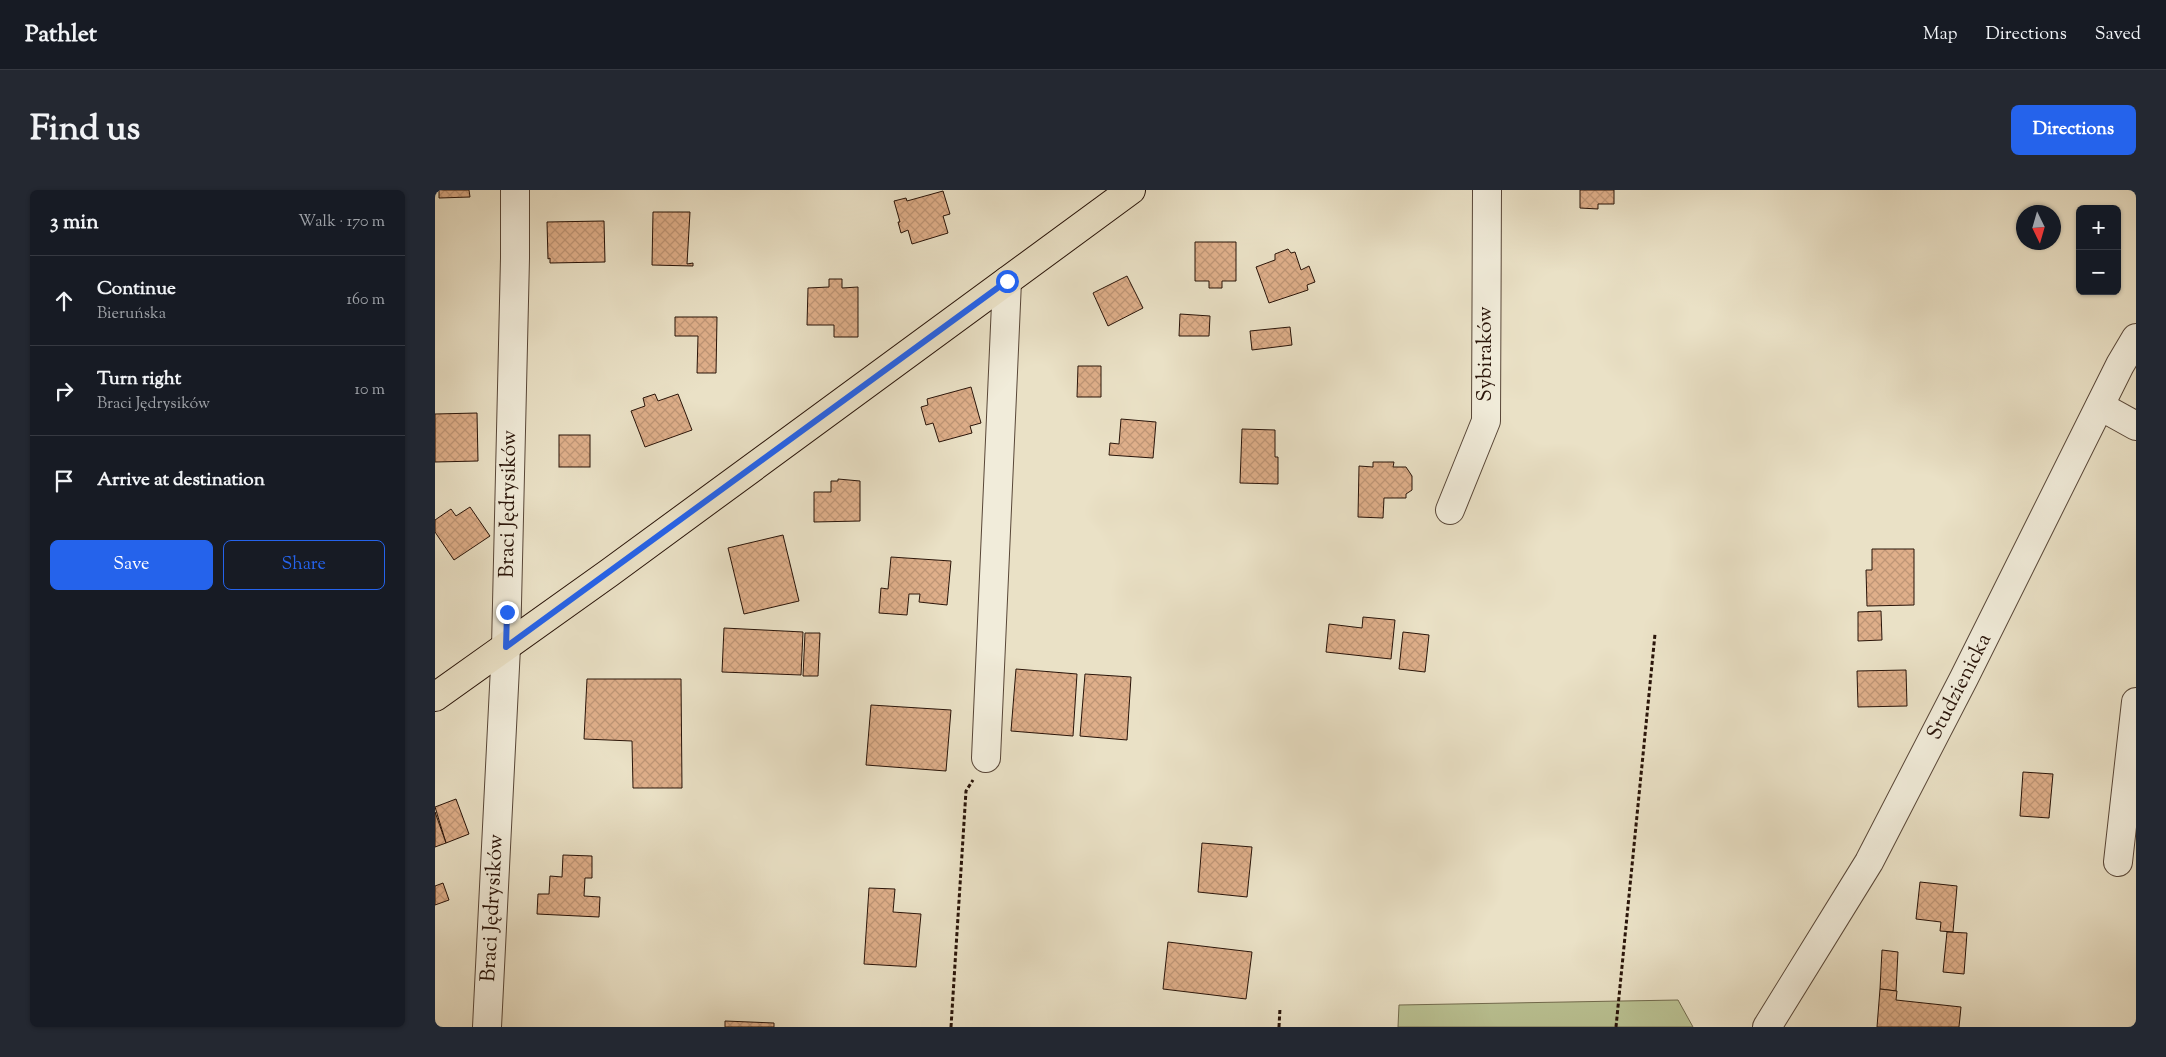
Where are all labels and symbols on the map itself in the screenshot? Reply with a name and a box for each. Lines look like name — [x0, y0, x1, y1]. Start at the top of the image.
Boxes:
north arrow — [2016, 205, 2061, 250]
route start — [996, 270, 1019, 293]
street label: Sybiraków — [1471, 306, 1501, 402]
street label: Braci Jędrysików — [493, 429, 525, 578]
route end — [496, 601, 519, 624]
street label: Studzienicka — [1920, 628, 2000, 746]
street label: Braci Jędrysików — [474, 833, 512, 983]

